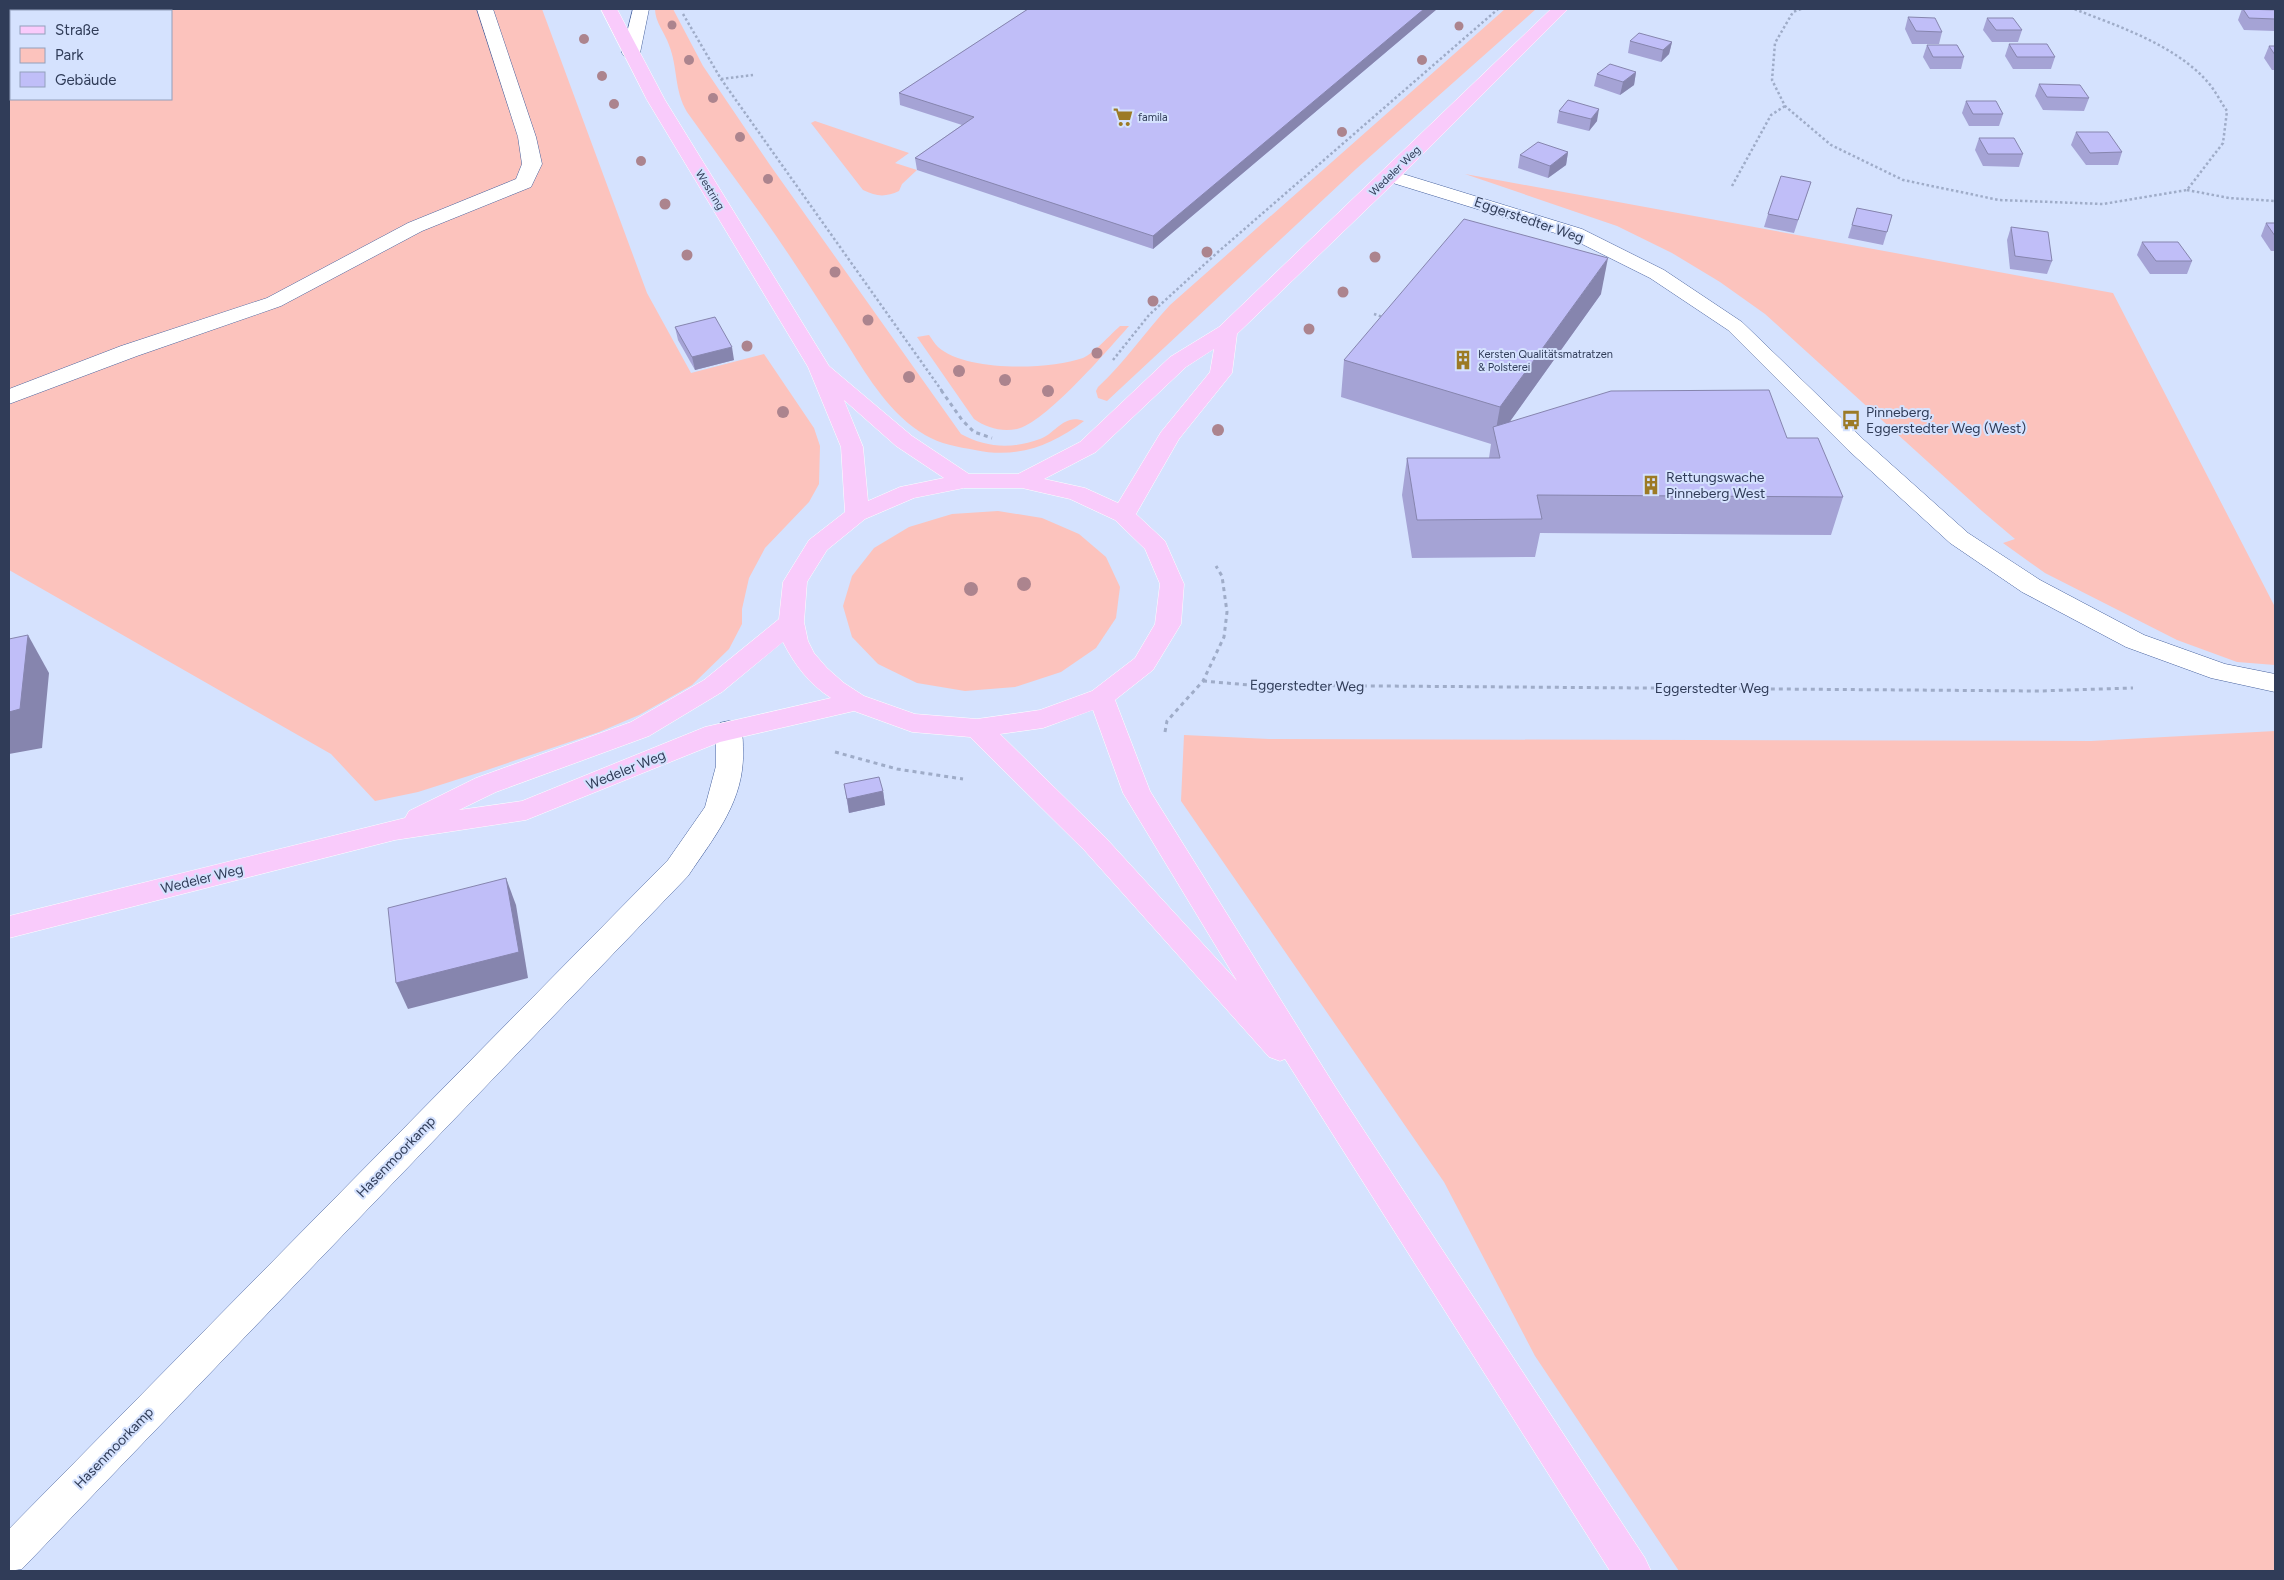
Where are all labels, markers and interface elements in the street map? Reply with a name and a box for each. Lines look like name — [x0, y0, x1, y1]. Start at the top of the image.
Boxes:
legend — [10, 10, 172, 100]
text: Straße — [55, 21, 99, 39]
text: Park — [55, 46, 84, 64]
text: Gebäude — [55, 71, 116, 89]
supermarket icon: famila — [1112, 106, 1134, 128]
place label: famila — [1138, 111, 1168, 124]
street label: Wedeler Weg — [1367, 143, 1423, 199]
street label: Westring — [693, 168, 727, 212]
street label: Eggerstedter Weg — [1472, 193, 1586, 247]
place label: Kersten Qualitätsmatratzen & Polsterei — [1478, 348, 1613, 374]
building icon: Kersten Qualitätsmatratzen & Polsterei — [1452, 349, 1474, 371]
place label: Pinneberg, Eggerstedter Weg (West) — [1866, 404, 2026, 437]
bus stop icon: Pinneberg, Eggerstedter Weg (West) — [1840, 409, 1862, 431]
place label: Rettungswache Pinneberg West — [1666, 469, 1765, 502]
building icon: Rettungswache Pinneberg West — [1640, 474, 1662, 496]
street label: Eggerstedter Weg — [1250, 677, 1364, 695]
street label: Eggerstedter Weg — [1655, 680, 1769, 697]
street label: Wedeler Weg — [584, 746, 668, 794]
street label: Wedeler Weg — [159, 861, 245, 897]
street label: Hasenmoorkamp — [353, 1113, 439, 1201]
street label: Hasenmoorkamp — [71, 1404, 157, 1492]

